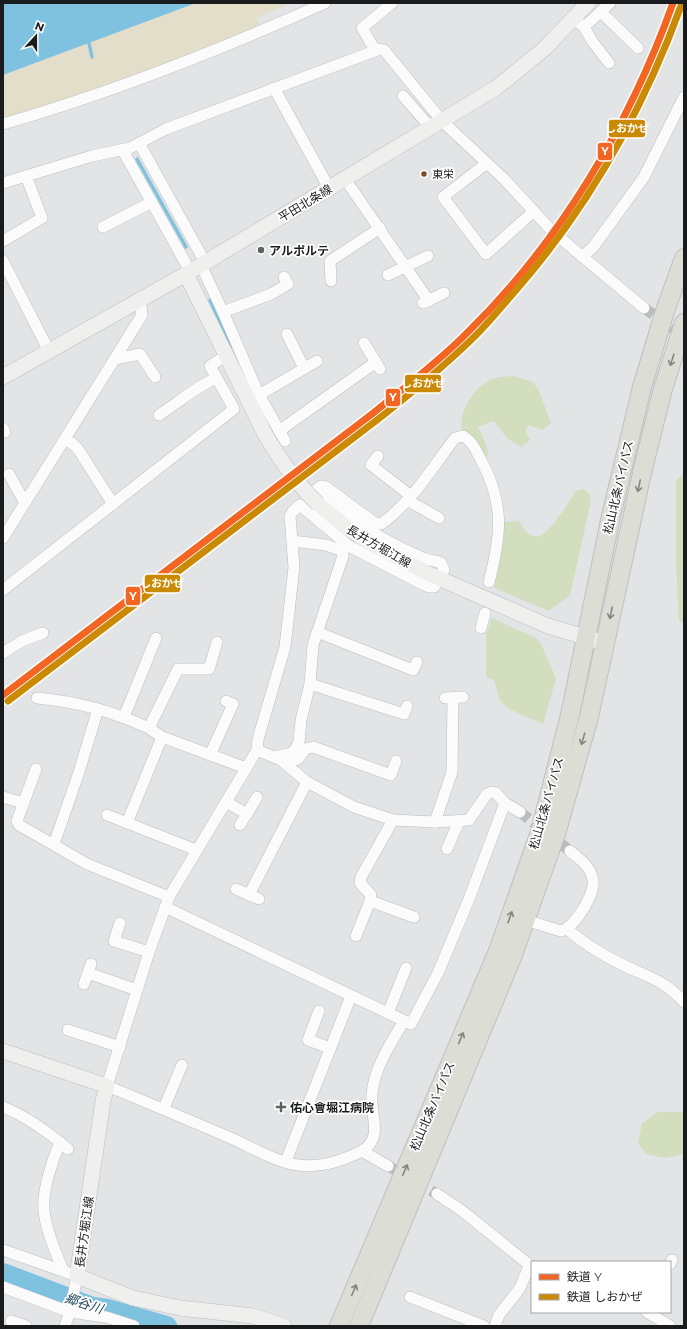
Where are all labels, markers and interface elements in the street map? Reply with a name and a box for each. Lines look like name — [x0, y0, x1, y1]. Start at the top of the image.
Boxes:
north arrow — [16, 16, 56, 56]
text: N — [33, 19, 46, 35]
line badge: しおかぜ — [608, 119, 646, 138]
text: しおかぜ — [605, 121, 649, 135]
line badge: Y — [597, 142, 613, 161]
text: Y — [600, 144, 609, 158]
place label: 東栄 — [432, 167, 454, 181]
marker: 東栄 — [419, 169, 429, 179]
street label: 平田北条線 — [275, 181, 335, 225]
place label: アルポルテ — [269, 243, 329, 258]
marker: アルポルテ — [256, 245, 266, 255]
one-way arrow — [668, 353, 675, 366]
line badge: しおかぜ — [404, 374, 442, 393]
text: しおかぜ — [401, 376, 445, 390]
line badge: Y — [385, 388, 401, 407]
text: Y — [388, 390, 397, 404]
street label: 松山北条バイパス — [600, 439, 636, 535]
one-way arrow — [635, 479, 643, 492]
street label: 長井方堀江線 — [344, 522, 414, 570]
line badge: しおかぜ — [144, 574, 181, 593]
text: しおかぜ — [140, 576, 184, 590]
line badge: Y — [125, 586, 141, 606]
text: Y — [128, 589, 137, 603]
one-way arrow — [607, 606, 615, 619]
one-way arrow — [579, 733, 586, 746]
street label: 松山北条バイパス — [526, 755, 566, 851]
one-way arrow — [507, 911, 514, 924]
one-way arrow — [458, 1032, 465, 1044]
street label: 松山北条バイパス — [406, 1059, 458, 1153]
place label: 佑心會堀江病院 — [290, 1100, 374, 1115]
marker: 佑心會堀江病院 — [275, 1101, 287, 1113]
one-way arrow — [402, 1165, 409, 1177]
street label: 長井方堀江線 — [72, 1195, 96, 1269]
legend — [531, 1261, 671, 1313]
text: 鉄道 Y — [567, 1269, 602, 1284]
one-way arrow — [351, 1285, 359, 1297]
water label: 郷谷川 — [63, 1289, 107, 1317]
text: 鉄道 しおかぜ — [567, 1289, 642, 1304]

